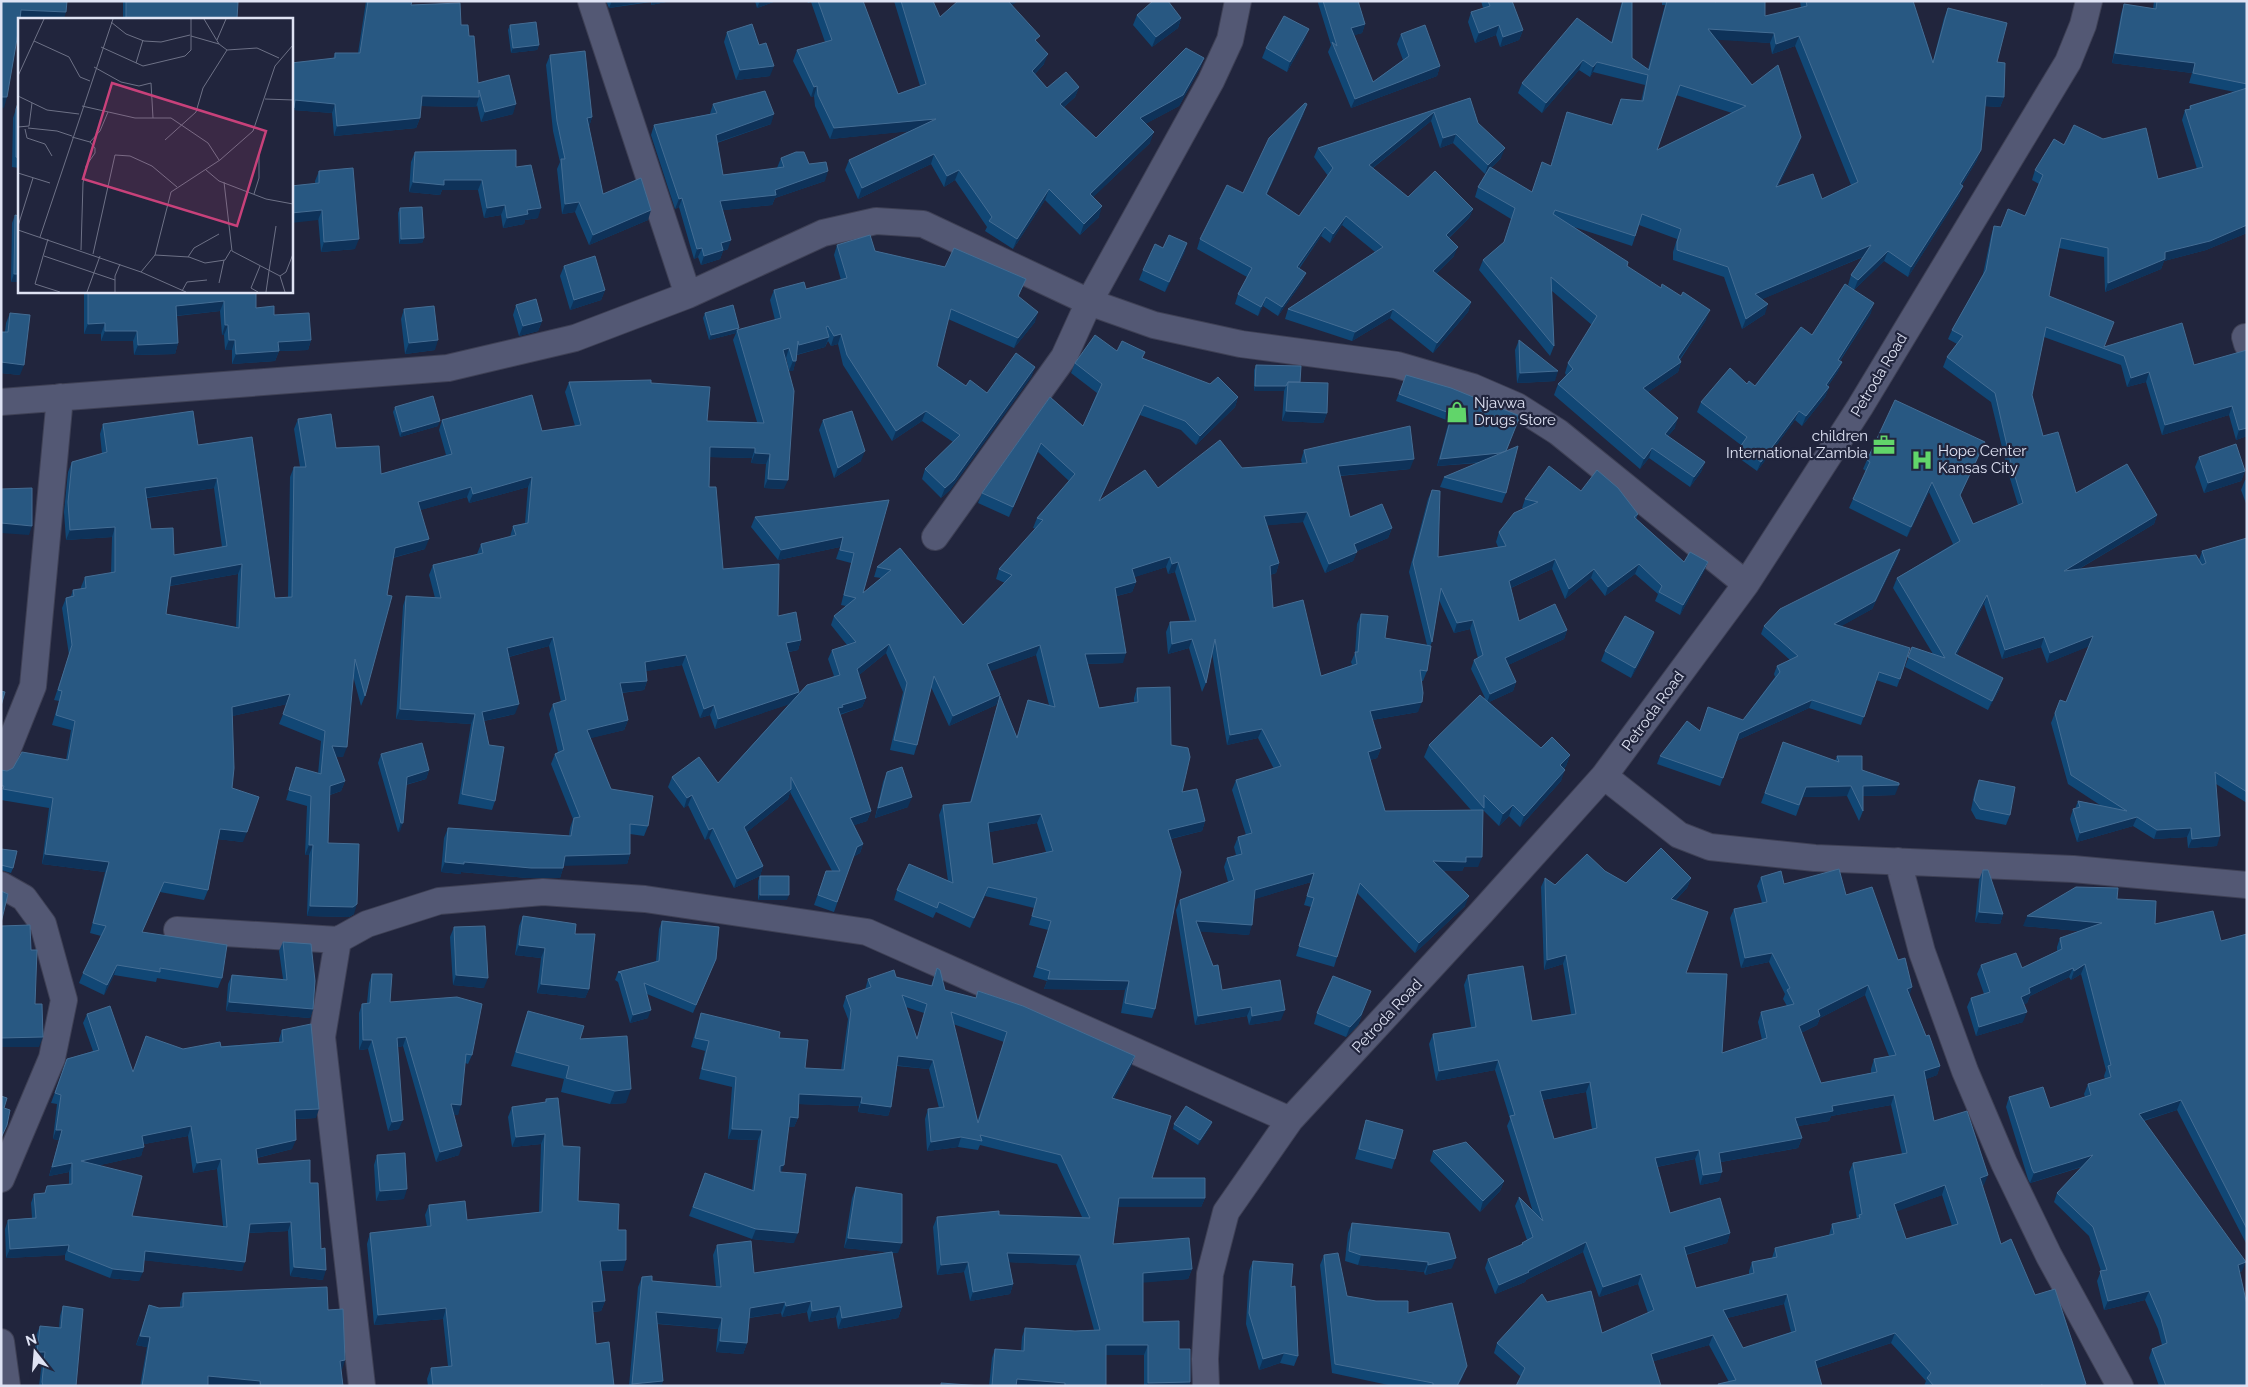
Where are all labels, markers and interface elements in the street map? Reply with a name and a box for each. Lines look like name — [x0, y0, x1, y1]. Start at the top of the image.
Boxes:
inset map — [18, 18, 292, 292]
street label: Petroda Road — [1847, 330, 1911, 420]
place label: Njavwa Drugs Store — [1474, 394, 1556, 429]
shop icon: Njavwa Drugs Store — [1444, 399, 1470, 425]
place label: children International Zambia — [1726, 427, 1868, 462]
office icon: children International Zambia — [1871, 432, 1897, 458]
place label: Hope Center Kansas City — [1938, 442, 2027, 477]
hospital icon: Hope Center Kansas City — [1909, 447, 1935, 473]
street label: Petroda Road — [1618, 668, 1688, 754]
street label: Petroda Road — [1348, 975, 1426, 1057]
north arrow — [10, 1327, 60, 1377]
text: N — [24, 1330, 39, 1349]

